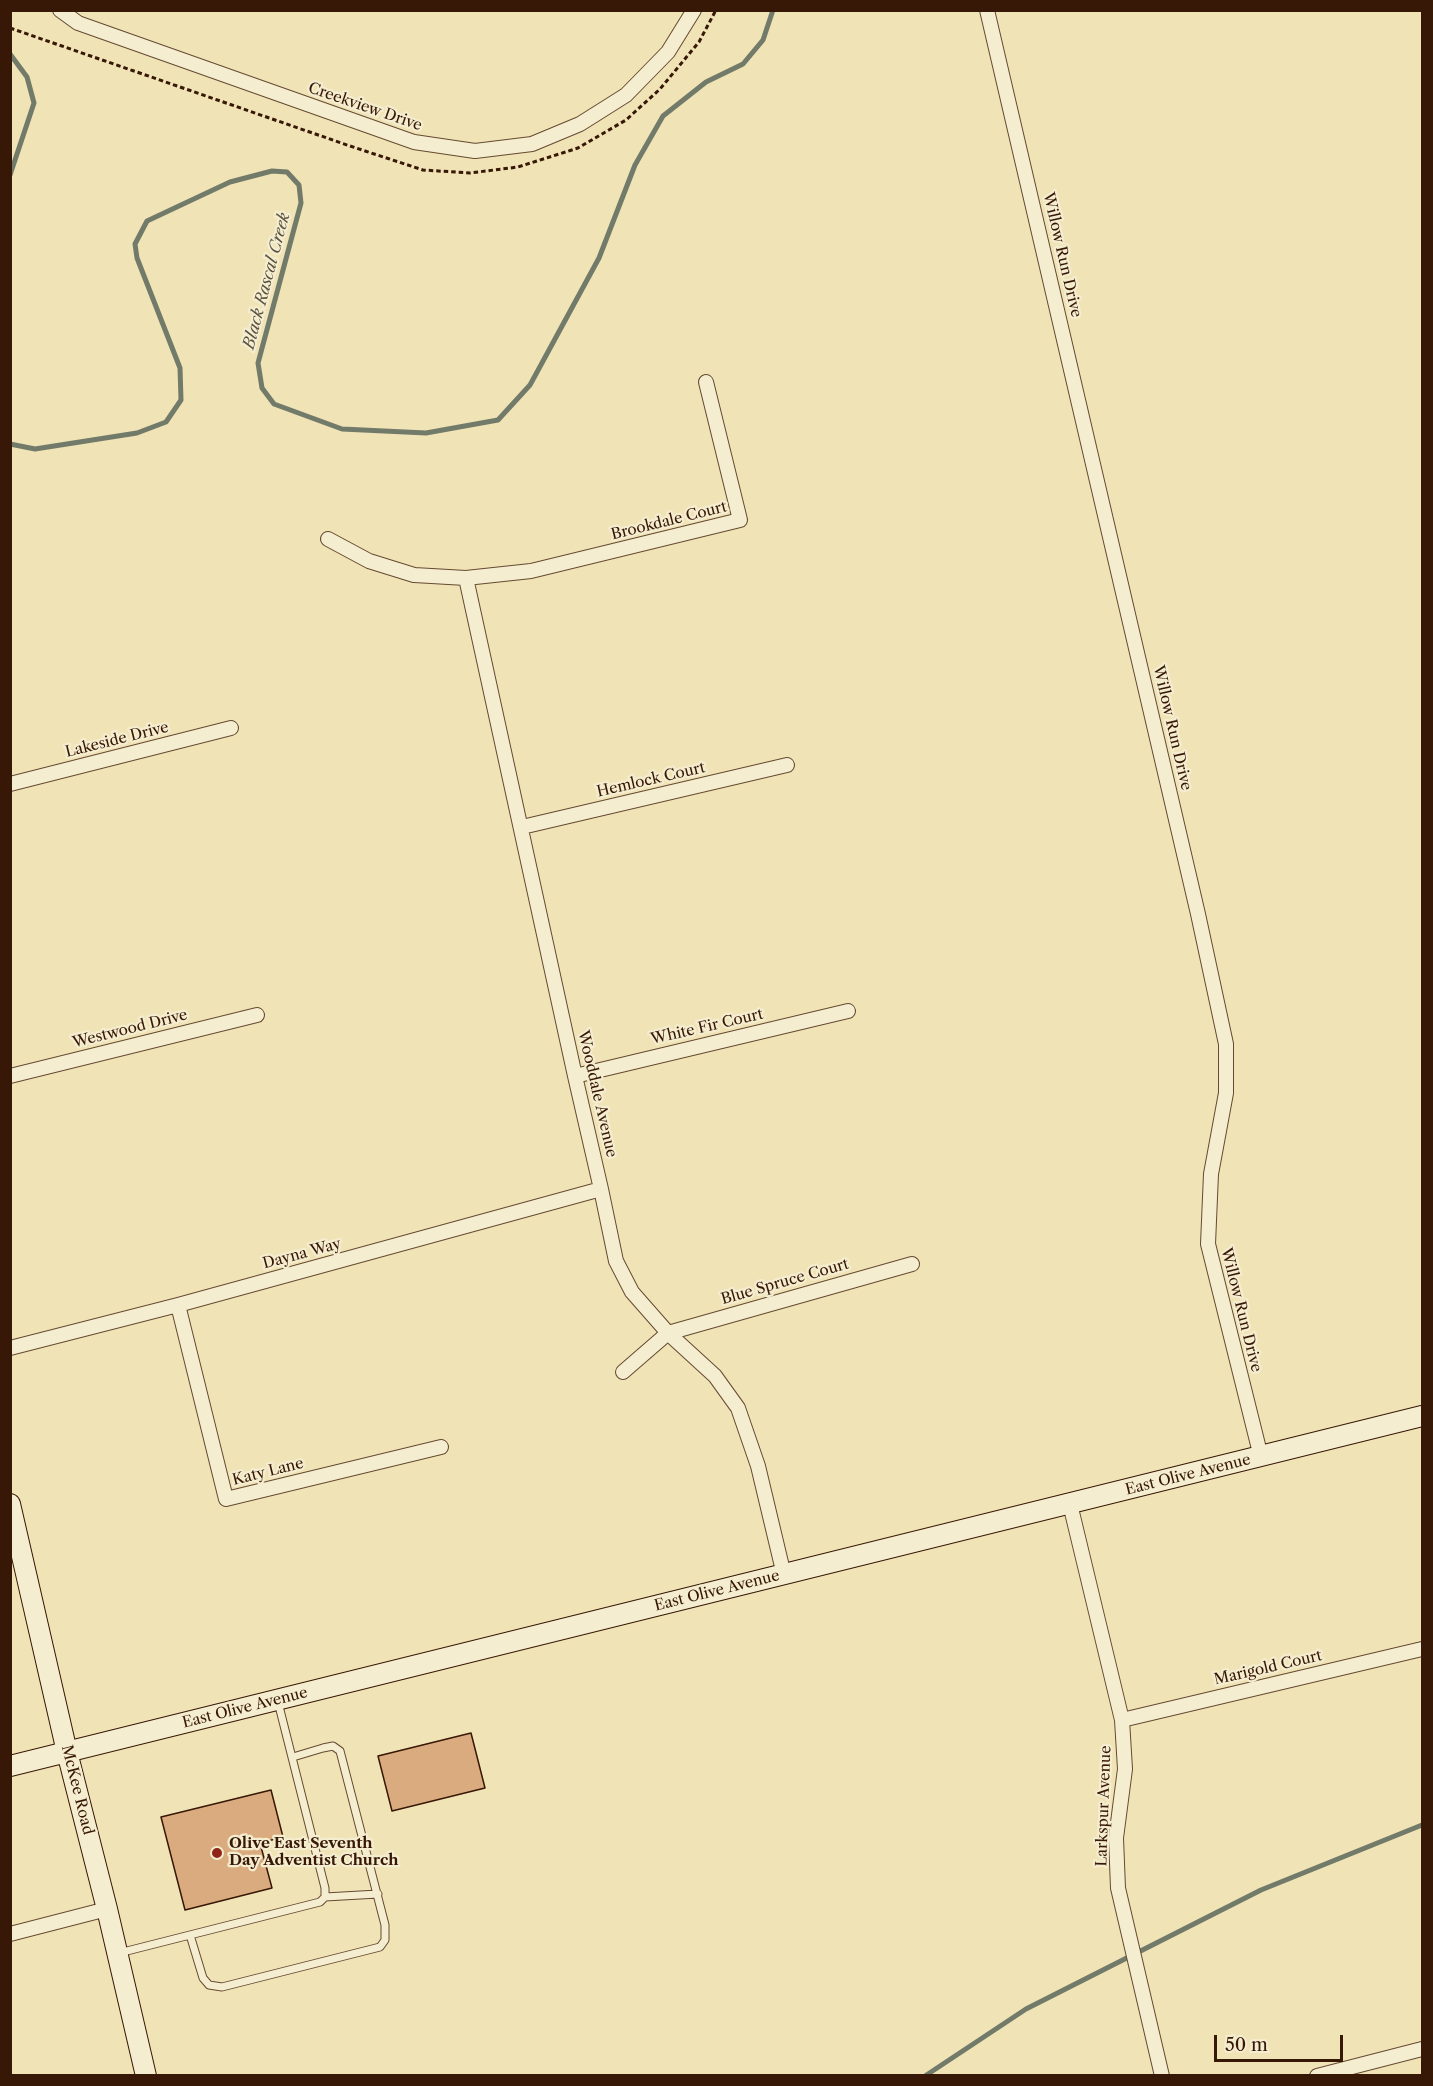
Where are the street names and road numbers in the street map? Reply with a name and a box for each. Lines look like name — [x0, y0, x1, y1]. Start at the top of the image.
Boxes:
street label: Creekview Drive — [306, 79, 424, 135]
street label: Willow Run Drive — [1039, 191, 1085, 319]
street label: Brookdale Court — [609, 498, 729, 544]
street label: Willow Run Drive — [1149, 664, 1195, 792]
street label: Lakeside Drive — [63, 718, 171, 762]
street label: Hemlock Court — [595, 759, 707, 801]
street label: White Fir Court — [649, 1005, 765, 1049]
street label: Westwood Drive — [71, 1006, 189, 1052]
street label: Wooddale Avenue — [574, 1029, 620, 1159]
street label: Dayna Way — [261, 1235, 343, 1273]
street label: Willow Run Drive — [1217, 1246, 1265, 1374]
street label: Blue Spruce Court — [719, 1255, 851, 1309]
street label: East Olive Avenue — [1123, 1451, 1253, 1499]
street label: Katy Lane — [231, 1454, 305, 1490]
street label: East Olive Avenue — [652, 1567, 782, 1615]
street label: Marigold Court — [1212, 1647, 1324, 1689]
street label: East Olive Avenue — [180, 1684, 310, 1732]
street label: McKee Road — [57, 1743, 97, 1837]
street label: Larkspur Avenue — [1093, 1745, 1115, 1867]

